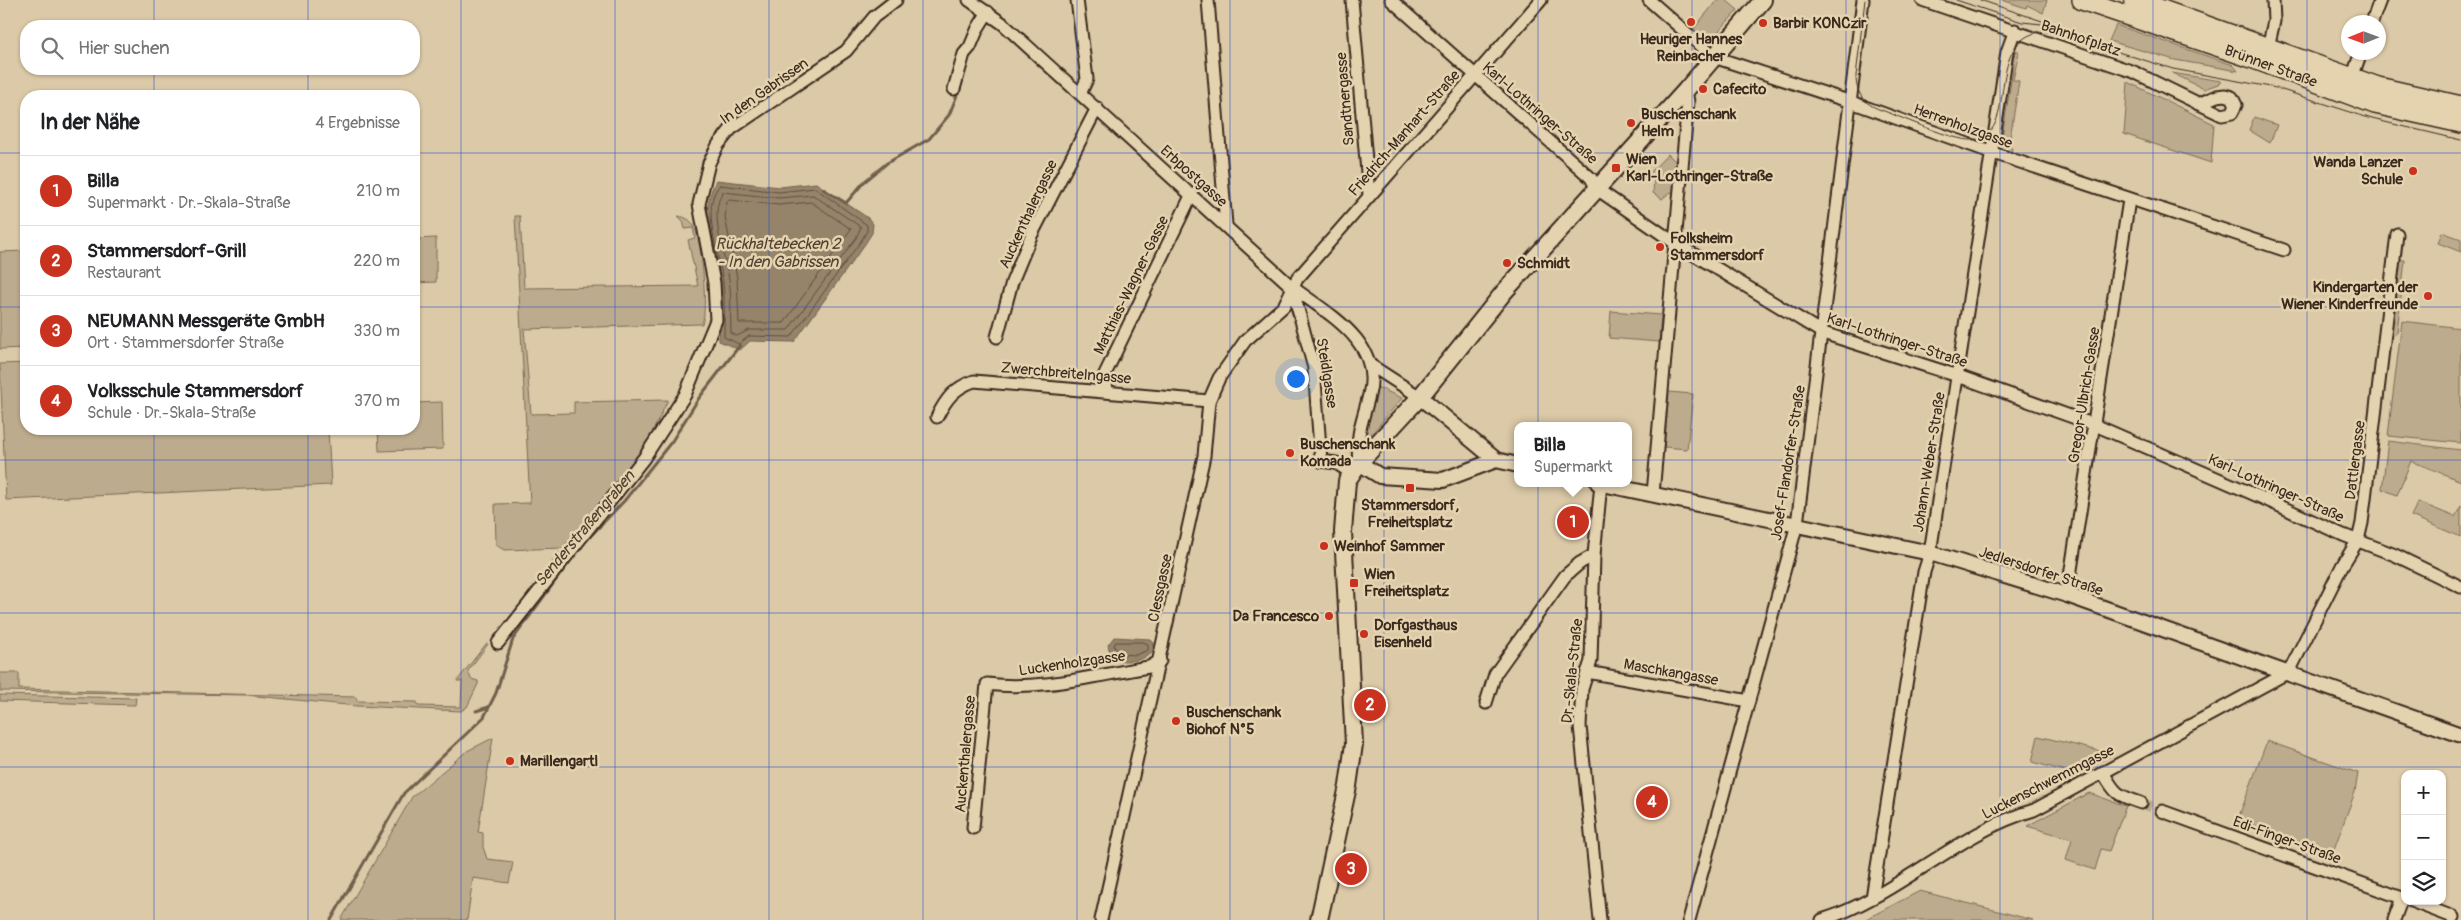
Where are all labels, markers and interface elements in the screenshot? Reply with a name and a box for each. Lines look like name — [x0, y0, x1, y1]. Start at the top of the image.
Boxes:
place label: Barbir KONCzir — [1773, 14, 1867, 33]
north arrow — [2341, 15, 2386, 60]
marker: Heuriger Hannes Reinbacher — [1685, 16, 1697, 28]
street label: Bahnhofplatz — [2038, 16, 2123, 61]
marker: Barbir KONCzir — [1757, 17, 1769, 29]
search box — [20, 20, 420, 75]
place label: Heuriger Hannes Reinbacher — [1640, 30, 1743, 66]
icon: search — [38, 34, 66, 62]
text: Hier suchen — [78, 36, 170, 60]
street label: Brünner Straße — [2222, 41, 2320, 92]
street label: Sandtnergasse — [1332, 51, 1359, 146]
street label: In den Gabrissen — [716, 54, 812, 129]
street label: Karl-Lothringer-Straße — [1478, 58, 1602, 169]
street label: Friedrich-Manhart-Straße — [1344, 66, 1465, 200]
place label: Cafecito — [1713, 80, 1766, 99]
marker: Cafecito — [1697, 83, 1709, 95]
street label: Herrenholzgasse — [1911, 100, 2016, 153]
place label: Buschenschank Helm — [1641, 105, 1737, 141]
text: In der Nähe — [40, 109, 140, 136]
text: 4 Ergebnisse — [315, 113, 400, 133]
marker: Buschenschank Helm — [1625, 117, 1637, 129]
street label: Erbpostgasse — [1156, 141, 1232, 212]
place label: Wien Karl-Lothringer-Straße — [1626, 150, 1773, 186]
place label: Wanda Lanzer Schule — [2314, 153, 2404, 189]
street label: Auckenthalergasse — [995, 156, 1062, 272]
marker: Wien Karl-Lothringer-Straße — [1610, 162, 1622, 174]
marker: Wanda Lanzer Schule — [2407, 165, 2419, 177]
text: Billa — [87, 169, 119, 193]
text: 1 — [53, 181, 59, 201]
text: 210 m — [356, 181, 400, 201]
text: Supermarkt · Dr.-Skala-Straße — [87, 193, 290, 213]
street label: Matthias-Wagner-Gasse — [1090, 212, 1174, 358]
place label: Folksheim Stammersdorf — [1670, 229, 1765, 265]
water label: Rückhaltebecken 2 - In den Gabrissen — [715, 234, 843, 272]
text: Stammersdorf-Grill — [87, 239, 247, 263]
marker: Folksheim Stammersdorf — [1654, 241, 1666, 253]
text: 2 — [52, 251, 60, 271]
text: 220 m — [354, 251, 400, 271]
place label: Schmidt — [1517, 254, 1571, 273]
marker: Schmidt — [1501, 257, 1513, 269]
text: Restaurant — [87, 263, 161, 283]
place label: Kindergarten der Wiener Kinderfreunde — [2281, 278, 2419, 314]
marker: Kindergarten der Wiener Kinderfreunde — [2422, 290, 2434, 302]
text: NEUMANN Messgeräte GmbH — [87, 309, 325, 333]
street label: Karl-Lothringer-Straße — [1824, 309, 1970, 372]
text: 3 — [52, 321, 60, 341]
text: 330 m — [354, 321, 400, 341]
street label: Gregor-Ulbrich-Gasse — [2064, 325, 2105, 464]
text: Ort · Stammersdorfer Straße — [87, 333, 284, 353]
street label: Steidlgasse — [1312, 336, 1342, 410]
street label: Zwerchbreitelngasse — [1000, 358, 1132, 389]
your location — [1283, 366, 1309, 392]
text: Volksschule Stammersdorf — [87, 379, 304, 403]
street label: Josef-Flandorfer-Straße — [1767, 384, 1810, 542]
street label: Johann-Weber-Straße — [1909, 390, 1950, 533]
text: 4 — [51, 391, 61, 411]
text: 370 m — [354, 391, 400, 411]
text: Schule · Dr.-Skala-Straße — [87, 403, 256, 423]
street label: Dattlergasse — [2341, 419, 2370, 501]
popup — [1514, 422, 1632, 487]
text: Billa — [1533, 433, 1566, 457]
place label: Buschenschank Komada — [1300, 435, 1396, 471]
marker: Buschenschank Komada — [1284, 447, 1296, 459]
street label: Karl-Lothringer-Straße — [2205, 450, 2347, 527]
text: Supermarkt — [1533, 457, 1613, 477]
water label: Senderstraßengraben — [530, 466, 640, 591]
marker: Stammersdorf, Freiheitsplatz — [1404, 482, 1416, 494]
place label: Stammersdorf, Freiheitsplatz — [1361, 496, 1459, 532]
pin: 1 — [1557, 503, 1589, 541]
place label: Weinhof Sammer — [1334, 537, 1445, 556]
marker: Weinhof Sammer — [1318, 540, 1330, 552]
street label: Jedlersdorfer Straße — [1976, 542, 2106, 601]
street label: Clessgasse — [1144, 552, 1177, 624]
place label: Wien Freiheitsplatz — [1364, 565, 1449, 601]
marker: Wien Freiheitsplatz — [1348, 577, 1360, 589]
place label: Da Francesco — [1233, 607, 1319, 626]
marker: Da Francesco — [1323, 610, 1335, 622]
place label: Dorfgasthaus Eisenheld — [1374, 616, 1457, 652]
street label: Dr.-Skala-Straße — [1558, 617, 1588, 724]
marker: Dorfgasthaus Eisenheld — [1358, 628, 1370, 640]
street label: Luckenholzgasse — [1018, 647, 1127, 680]
street label: Maschkangasse — [1622, 655, 1720, 690]
pin: 2 — [1354, 686, 1386, 724]
street label: Auckenthalergasse — [951, 694, 980, 813]
place label: Buschenschank Biohof N°5 — [1186, 703, 1282, 739]
marker: Buschenschank Biohof N°5 — [1170, 715, 1182, 727]
street label: Luckenschwemmgasse — [1979, 741, 2118, 824]
place label: Marillengartl — [520, 752, 598, 771]
marker: Marillengartl — [504, 755, 516, 767]
map controls — [2401, 770, 2446, 905]
button: + — [2401, 770, 2446, 815]
pin: 4 — [1636, 783, 1668, 821]
street label: Edi-Finger-Straße — [2230, 812, 2344, 869]
button: − — [2401, 815, 2446, 860]
pin: 3 — [1335, 850, 1367, 888]
button: layers — [2401, 860, 2446, 905]

